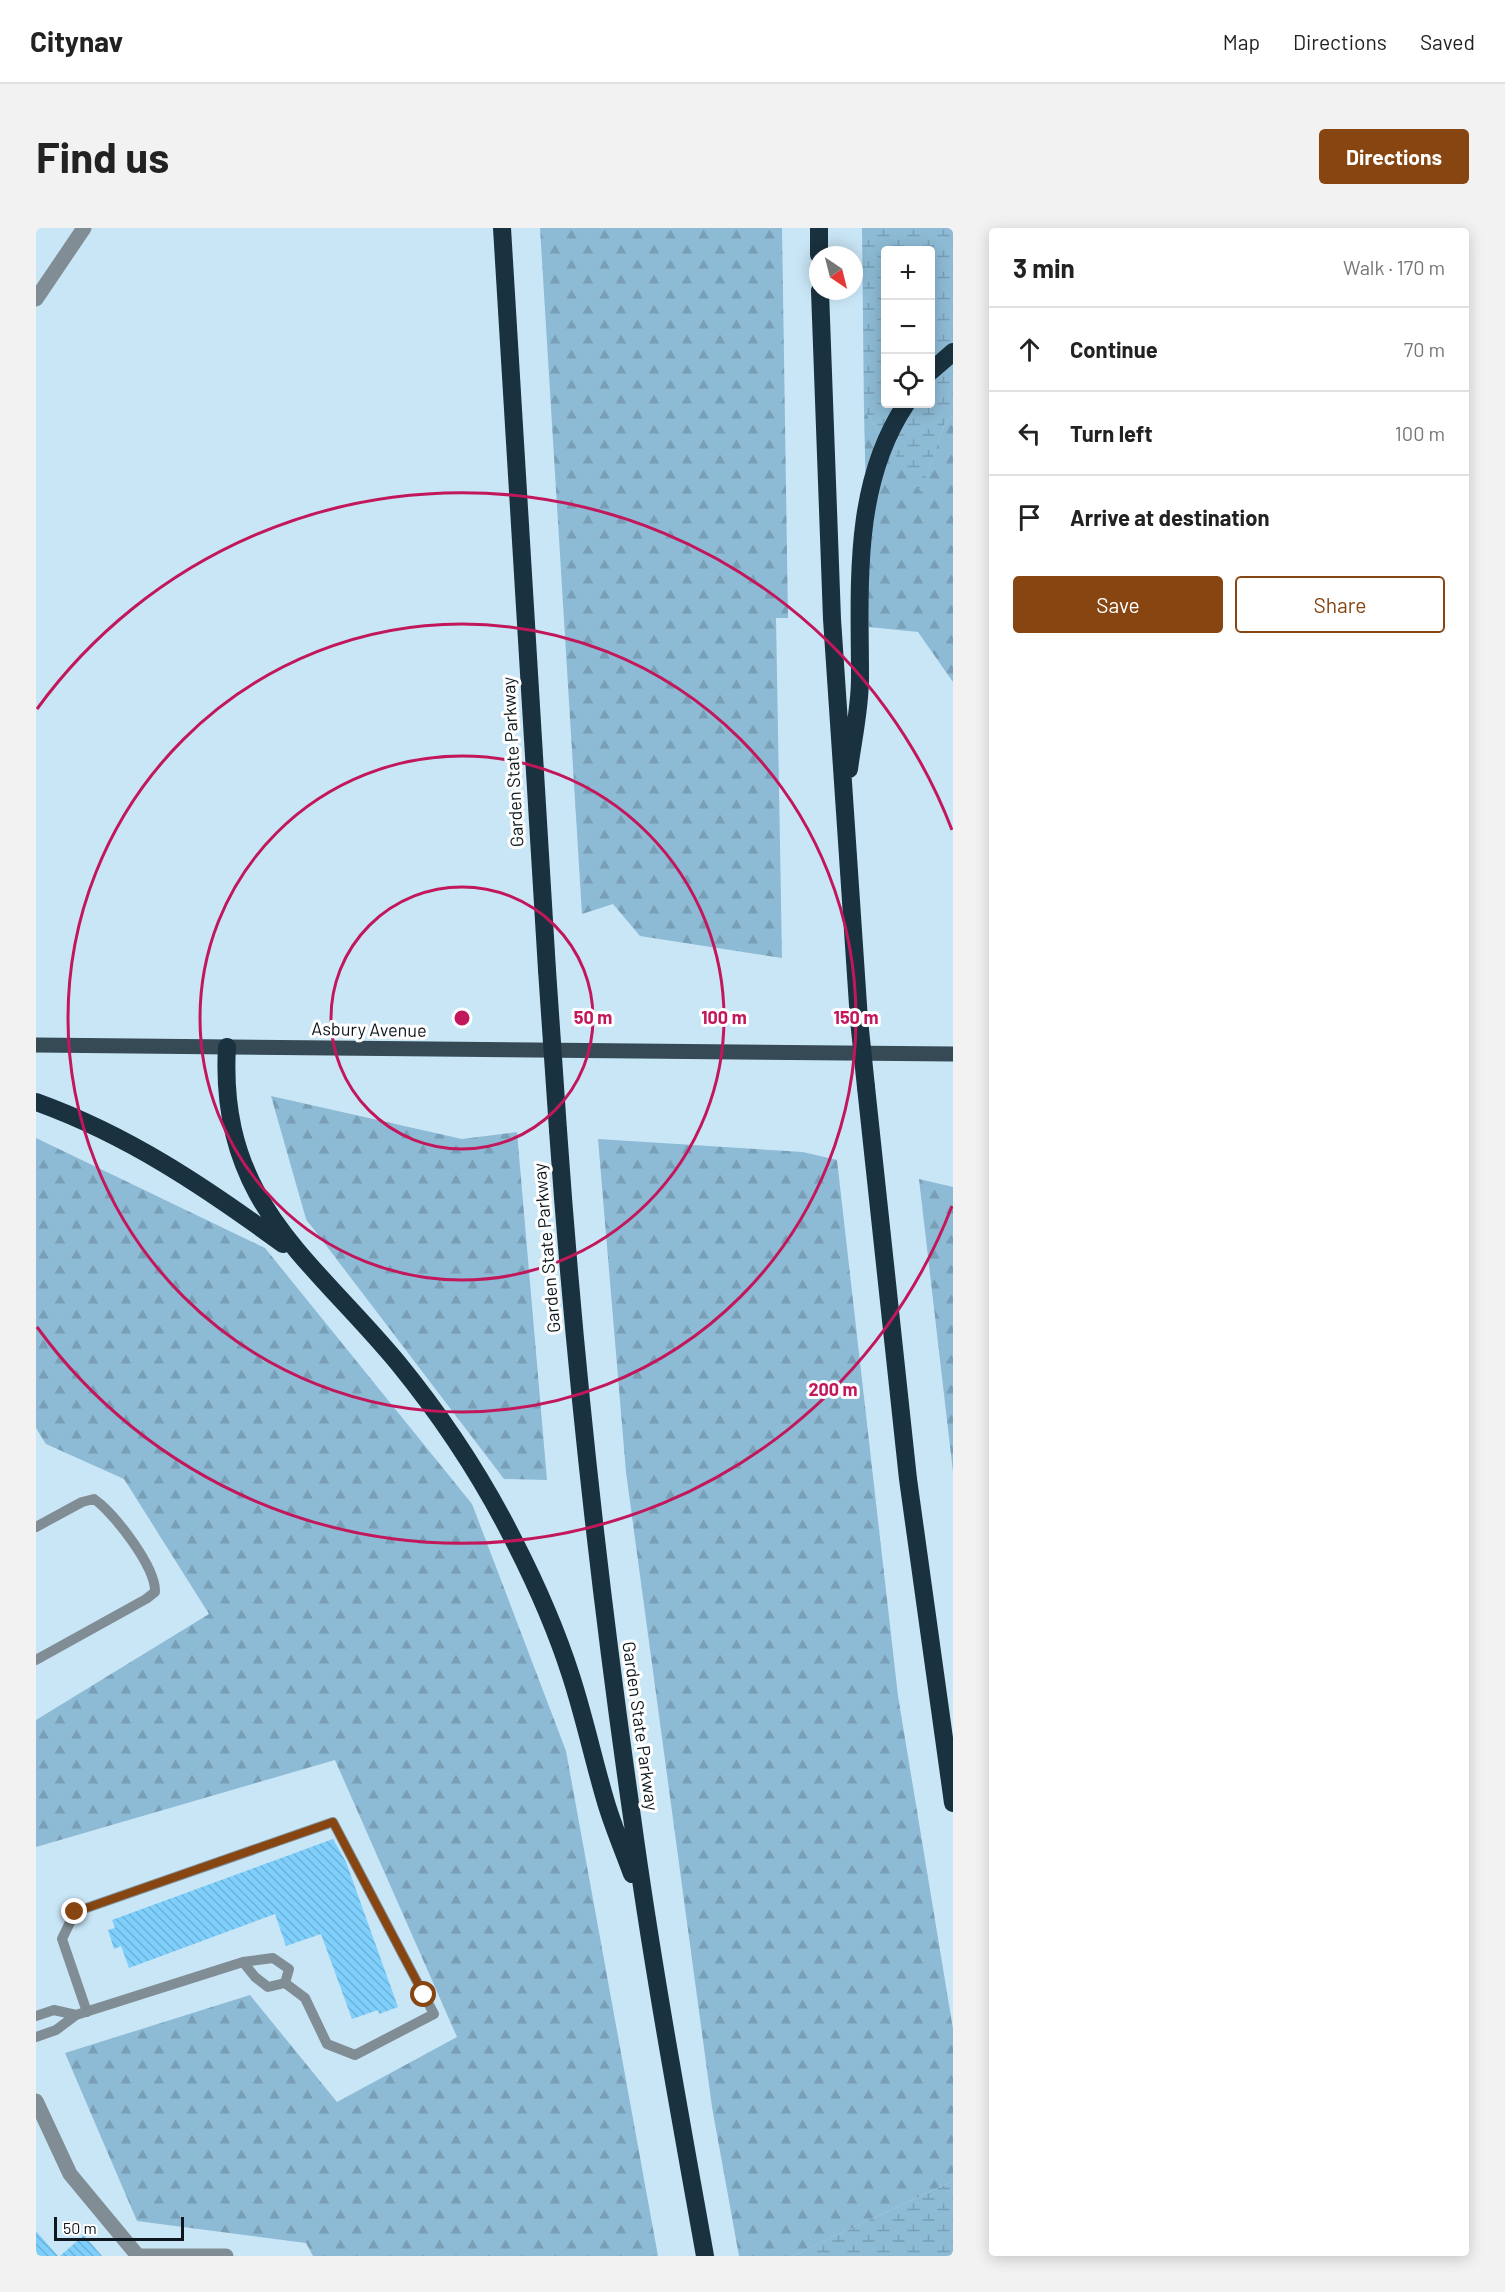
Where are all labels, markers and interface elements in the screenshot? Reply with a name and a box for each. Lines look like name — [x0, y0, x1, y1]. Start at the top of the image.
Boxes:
text: Citynav — [30, 24, 123, 58]
text: Map — [1223, 29, 1260, 54]
text: Directions — [1293, 29, 1387, 54]
text: Saved — [1420, 29, 1475, 54]
button: Directions — [1319, 129, 1469, 184]
text: Find us — [36, 131, 169, 181]
north arrow — [809, 246, 863, 300]
map controls — [881, 246, 935, 408]
button: + — [881, 246, 935, 300]
text: 3 min — [1013, 252, 1075, 283]
text: Walk · 170 m — [1343, 255, 1445, 279]
button: − — [881, 300, 935, 354]
icon: ahead — [1013, 333, 1046, 366]
text: Continue — [1070, 336, 1158, 362]
text: 70 m — [1404, 337, 1445, 361]
button: locate — [881, 354, 935, 408]
icon: left — [1013, 417, 1046, 450]
text: Turn left — [1070, 420, 1153, 446]
text: 100 m — [1395, 421, 1445, 445]
icon: arrive — [1013, 501, 1046, 534]
text: Arrive at destination — [1070, 504, 1269, 530]
button: Save — [1013, 576, 1223, 633]
button: Share — [1235, 576, 1445, 633]
street label: Garden State Parkway — [497, 676, 527, 848]
text: 50 m — [574, 1006, 612, 1028]
text: 100 m — [701, 1006, 747, 1028]
text: 150 m — [834, 1006, 878, 1028]
centre of rings — [452, 1008, 472, 1028]
street label: Asbury Avenue — [311, 1017, 427, 1041]
street label: Garden State Parkway — [528, 1162, 564, 1334]
text: 200 m — [808, 1378, 858, 1400]
street label: Garden State Parkway — [618, 1640, 664, 1812]
route end — [61, 1898, 87, 1924]
route start — [410, 1981, 436, 2007]
scale bar — [54, 2214, 184, 2242]
text: 50 m — [63, 2218, 97, 2237]

